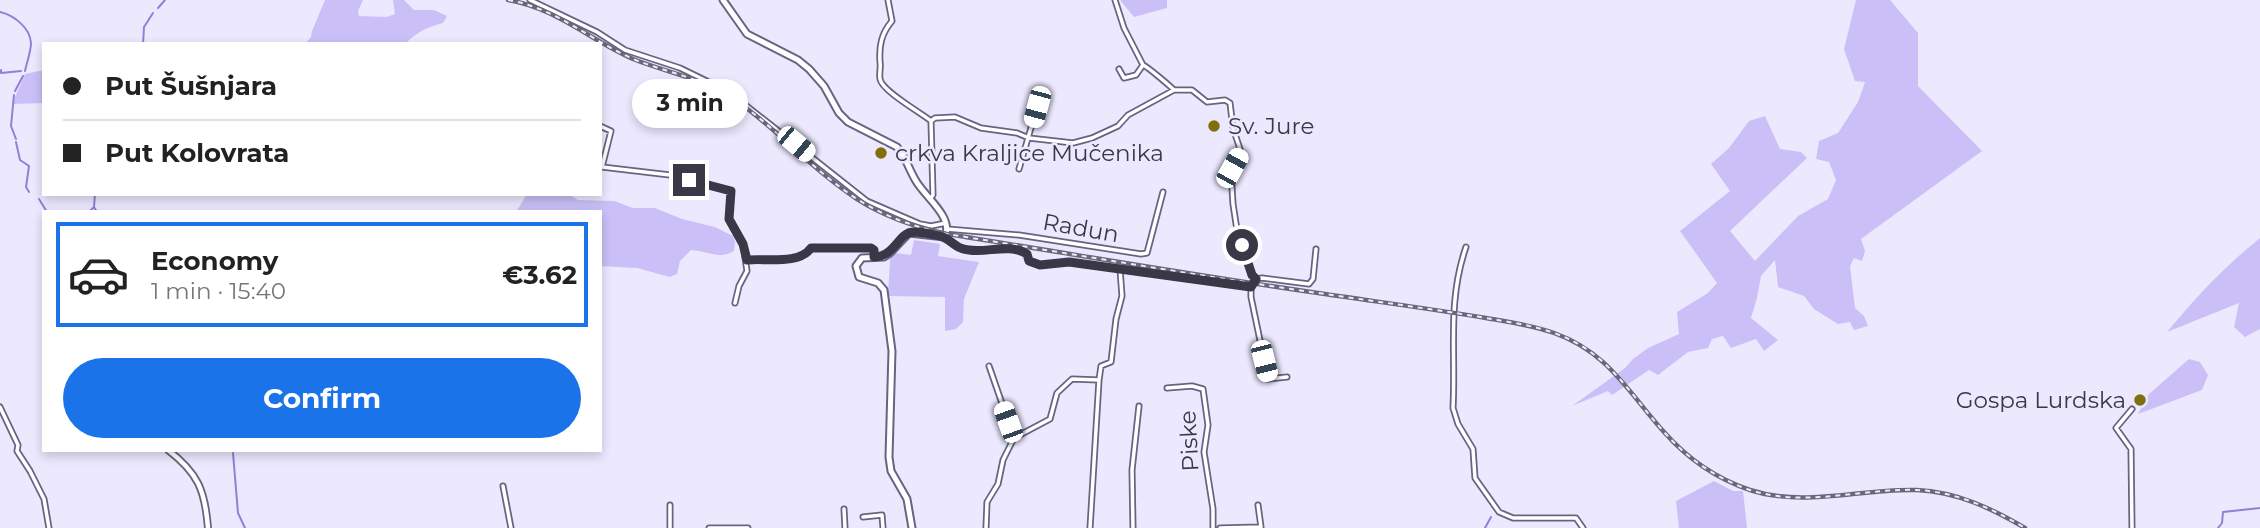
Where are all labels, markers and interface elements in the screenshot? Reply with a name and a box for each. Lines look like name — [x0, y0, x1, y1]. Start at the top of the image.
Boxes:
text: Put Šušnjara — [105, 70, 277, 102]
callout: 3 min — [631, 78, 747, 128]
car — [1022, 84, 1053, 130]
text: 3 min — [656, 89, 724, 117]
place label: Sv. Jure — [1228, 112, 1314, 140]
marker: Sv. Jure — [1206, 118, 1222, 134]
car — [774, 122, 819, 166]
text: Put Kolovrata — [105, 137, 289, 169]
place label: crkva Kraljice Mučenika — [895, 139, 1164, 167]
marker: crkva Kraljice Mučenika — [873, 145, 889, 161]
car — [1213, 145, 1252, 191]
route end — [673, 164, 705, 196]
street label: Radun — [1041, 208, 1121, 248]
route start — [1226, 229, 1258, 261]
icon: car — [67, 243, 130, 306]
text: Economy — [151, 245, 278, 277]
text: €3.62 — [502, 259, 577, 291]
text: 1 min · 15:40 — [151, 277, 286, 305]
car — [1249, 338, 1280, 384]
button: Confirm — [63, 358, 581, 438]
place label: Gospa Lurdska — [1956, 386, 2126, 414]
marker: Gospa Lurdska — [2132, 392, 2148, 408]
car — [991, 399, 1026, 445]
street label: Piske — [1173, 410, 1205, 472]

